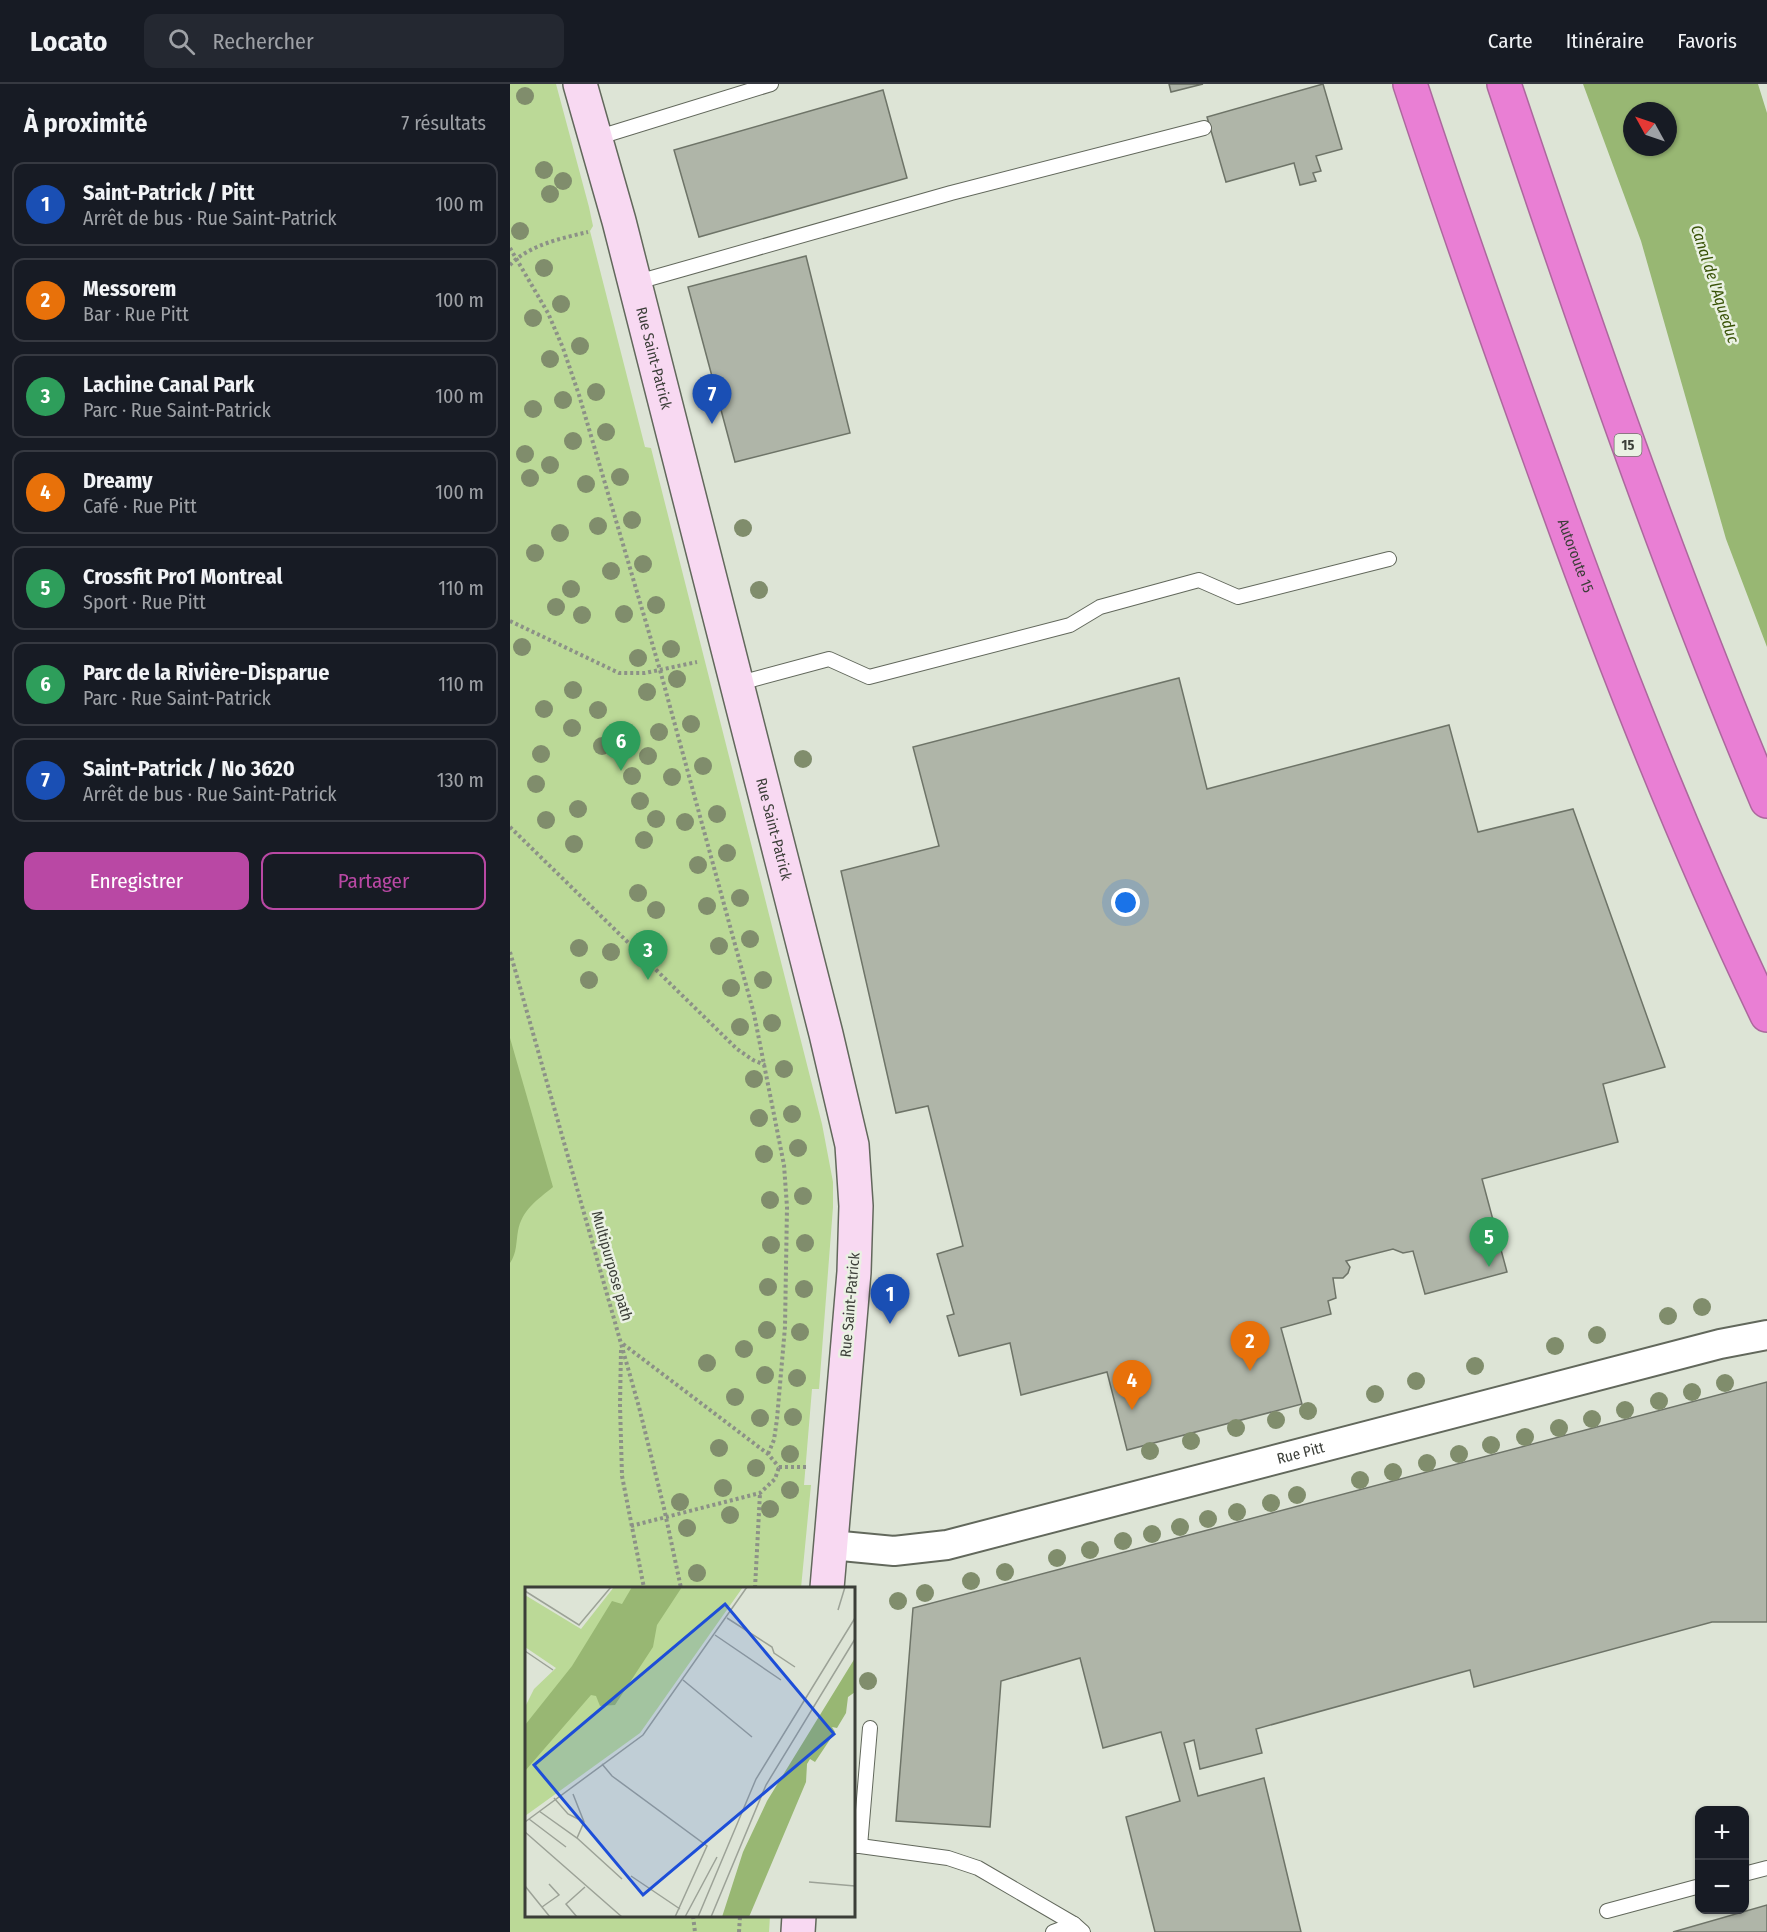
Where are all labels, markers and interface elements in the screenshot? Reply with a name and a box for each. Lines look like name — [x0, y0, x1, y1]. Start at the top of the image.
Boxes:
search box — [144, 14, 564, 68]
text: Locato — [30, 25, 108, 58]
icon: search — [165, 25, 198, 58]
text: Rechercher — [213, 28, 314, 55]
text: Carte — [1488, 28, 1533, 54]
text: Itinéraire — [1566, 28, 1644, 54]
text: Favoris — [1677, 28, 1737, 54]
north arrow — [1623, 102, 1677, 156]
text: À proximité — [24, 108, 147, 139]
text: 7 résultats — [401, 111, 486, 135]
text: Saint-Patrick / Pitt — [83, 179, 254, 206]
text: 1 — [41, 192, 50, 216]
text: 100 m — [435, 192, 484, 216]
text: Arrêt de bus · Rue Saint-Patrick — [83, 206, 337, 230]
water label: Canal de l'Aqueduc — [1687, 223, 1743, 346]
text: Messorem — [83, 275, 176, 302]
text: 2 — [41, 288, 50, 312]
text: 100 m — [435, 288, 484, 312]
text: Bar · Rue Pitt — [83, 302, 189, 326]
street label: Rue Saint-Patrick — [632, 305, 676, 411]
text: Lachine Canal Park — [83, 371, 254, 398]
pin: 7 — [692, 374, 732, 424]
text: 3 — [41, 384, 50, 408]
text: 100 m — [435, 384, 484, 408]
text: Parc · Rue Saint-Patrick — [83, 398, 271, 422]
road number: 15 — [1614, 434, 1642, 456]
text: Dreamy — [83, 467, 153, 494]
text: 4 — [40, 480, 51, 504]
text: 100 m — [435, 480, 484, 504]
text: Café · Rue Pitt — [83, 494, 197, 518]
street label: Autoroute 15 — [1554, 516, 1598, 595]
text: Crossfit Pro1 Montreal — [83, 563, 282, 590]
text: 5 — [41, 576, 50, 600]
text: 110 m — [438, 576, 484, 600]
text: Sport · Rue Pitt — [83, 590, 206, 614]
text: Parc de la Rivière-Disparue — [83, 659, 329, 686]
text: 6 — [40, 672, 51, 696]
text: 110 m — [438, 672, 484, 696]
text: Parc · Rue Saint-Patrick — [83, 686, 271, 710]
pin: 6 — [602, 722, 640, 771]
text: Saint-Patrick / No 3620 — [83, 755, 295, 782]
text: 7 — [41, 768, 50, 792]
text: 130 m — [437, 768, 484, 792]
street label: Rue Saint-Patrick — [752, 776, 796, 882]
text: Arrêt de bus · Rue Saint-Patrick — [83, 782, 337, 806]
button: Enregistrer — [24, 852, 249, 910]
button: Partager — [261, 852, 486, 910]
your location — [1111, 888, 1140, 917]
pin: 3 — [628, 930, 668, 980]
street label: Multipurpose path — [588, 1209, 636, 1323]
pin: 5 — [1470, 1218, 1508, 1267]
street label: Rue Saint-Patrick — [836, 1252, 864, 1358]
pin: 1 — [870, 1274, 910, 1324]
pin: 2 — [1230, 1322, 1270, 1371]
pin: 4 — [1112, 1360, 1152, 1410]
street label: Rue Pitt — [1275, 1438, 1326, 1468]
inset map — [525, 1587, 855, 1917]
map controls — [1695, 1806, 1749, 1914]
button: + — [1695, 1806, 1749, 1860]
button: − — [1695, 1860, 1749, 1914]

